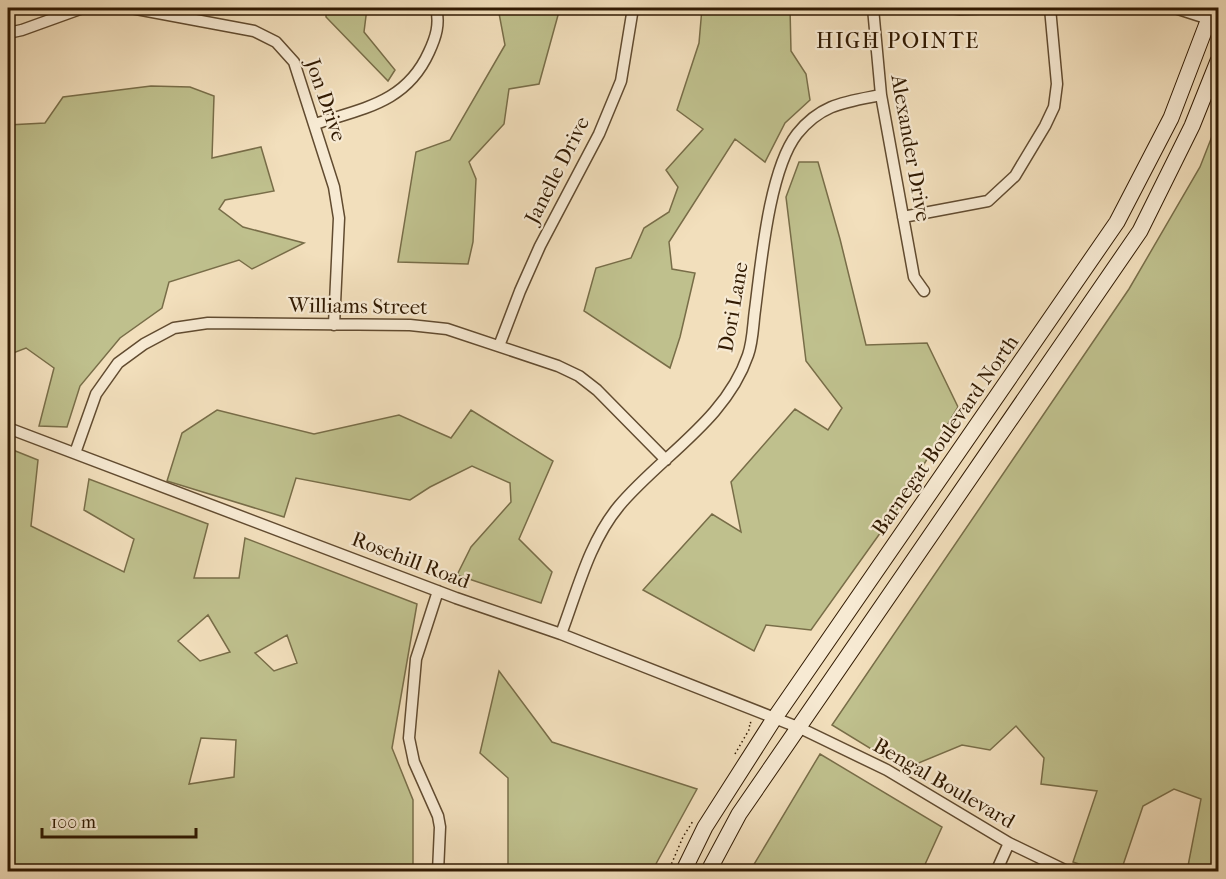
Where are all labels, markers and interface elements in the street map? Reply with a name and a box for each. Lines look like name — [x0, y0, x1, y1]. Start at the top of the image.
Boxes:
district label: HIGH POINTE — [816, 28, 980, 54]
street label: Jon Drive — [300, 54, 351, 145]
street label: Alexander Drive — [886, 72, 936, 223]
street label: Janelle Drive — [519, 112, 594, 229]
street label: Dori Lane — [713, 260, 753, 354]
street label: Williams Street — [287, 293, 428, 319]
street label: Barnegat Boulevard North — [867, 330, 1023, 540]
street label: Rosehill Road — [349, 526, 474, 594]
street label: Bengal Boulevard — [869, 733, 1020, 834]
scale bar — [42, 801, 196, 839]
text: 100 m — [51, 812, 96, 833]

